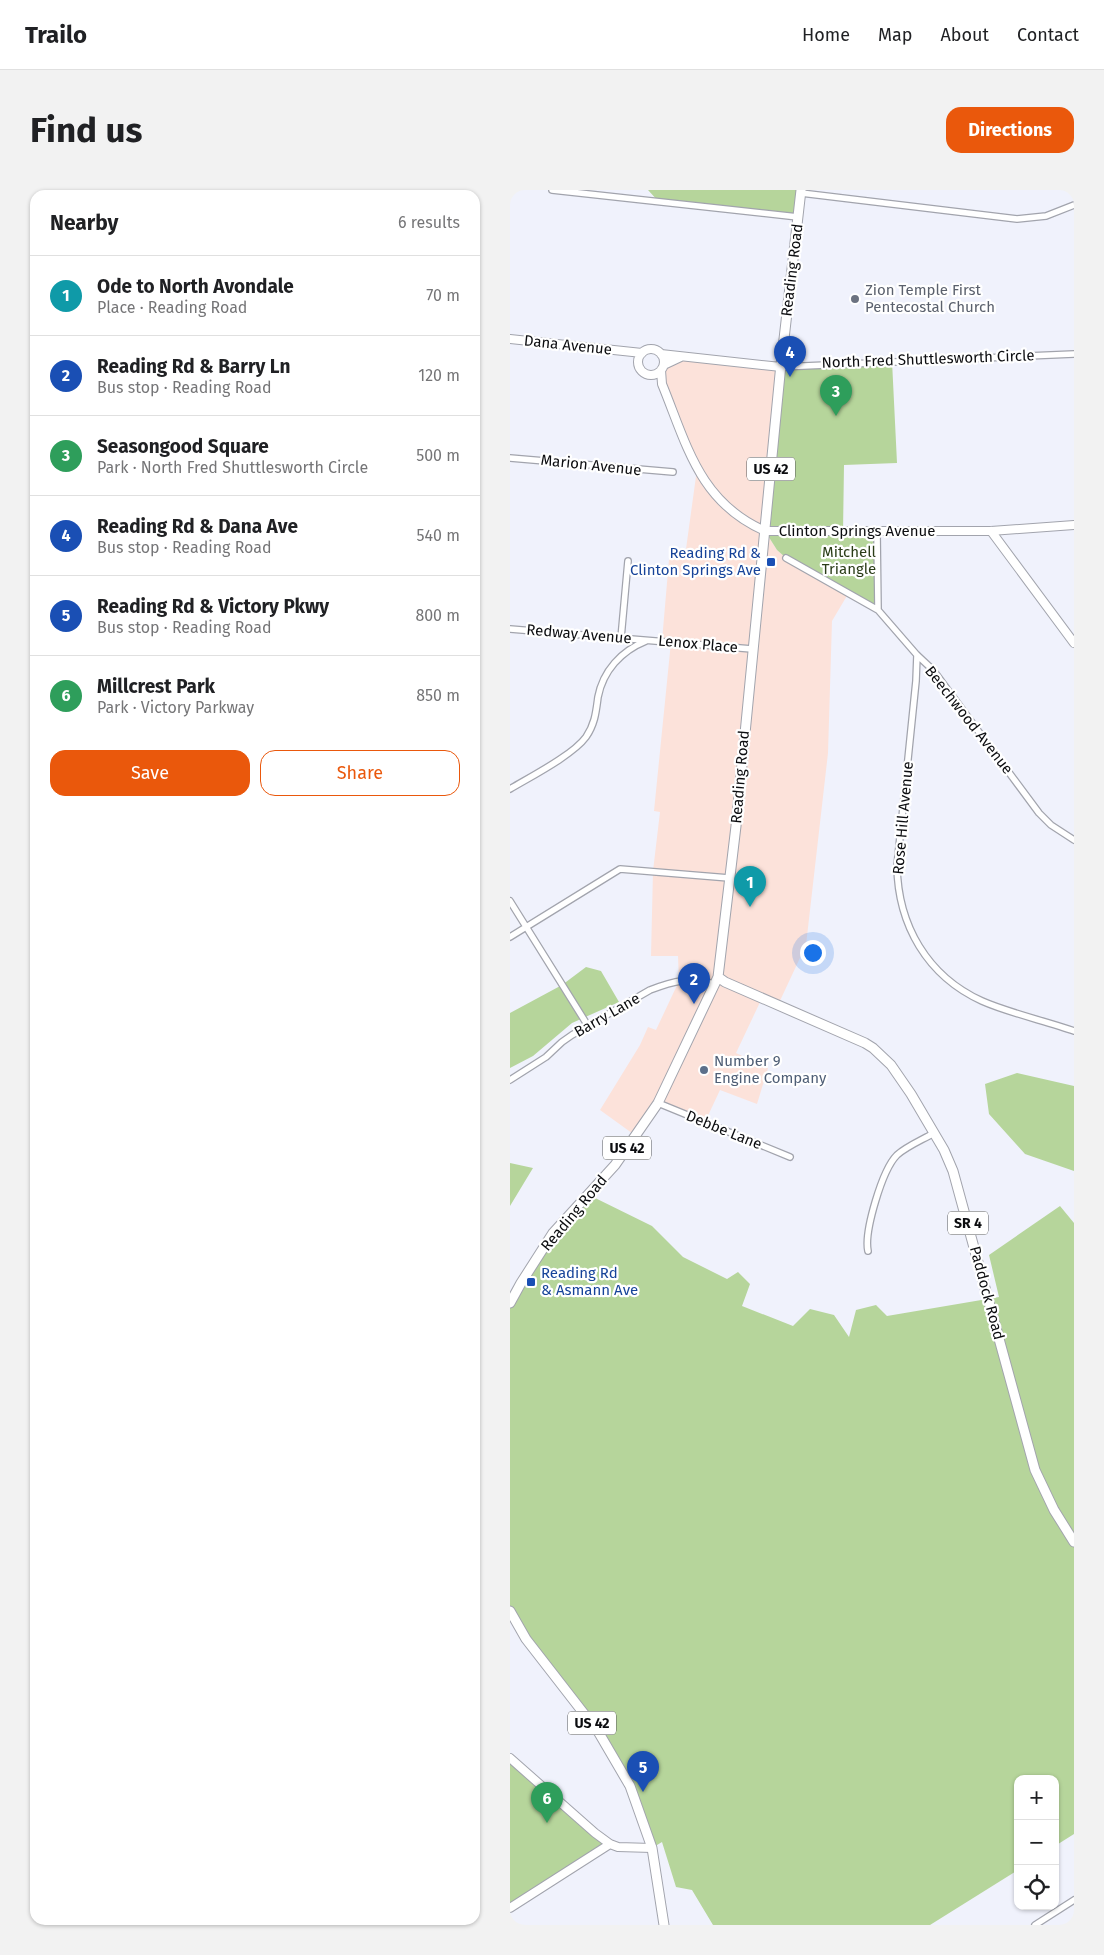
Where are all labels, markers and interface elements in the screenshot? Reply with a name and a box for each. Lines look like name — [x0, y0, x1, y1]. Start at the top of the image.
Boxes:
text: Trailo — [25, 21, 87, 49]
text: Home — [802, 24, 850, 46]
text: Map — [878, 24, 912, 46]
text: About — [940, 24, 989, 46]
text: Contact — [1017, 24, 1079, 46]
button: Directions — [946, 107, 1074, 153]
text: Find us — [30, 109, 142, 151]
text: Nearby — [50, 210, 118, 236]
text: 6 results — [398, 213, 460, 232]
street label: Reading Road — [777, 223, 807, 317]
text: Ode to North Avondale — [97, 275, 294, 298]
place label: Zion Temple First Pentecostal Church — [865, 281, 995, 316]
text: 1 — [62, 286, 70, 305]
text: 70 m — [426, 286, 460, 305]
marker: Zion Temple First Pentecostal Church — [849, 293, 861, 305]
text: Place · Reading Road — [97, 298, 247, 317]
street label: Dana Avenue — [523, 331, 613, 359]
pin: 4 — [774, 336, 806, 377]
street label: North Fred Shuttlesworth Circle — [821, 346, 1035, 372]
text: Reading Rd & Barry Ln — [97, 355, 290, 378]
text: 2 — [62, 366, 70, 385]
text: 120 m — [418, 366, 460, 385]
pin: 3 — [820, 375, 852, 416]
text: Bus stop · Reading Road — [97, 378, 272, 397]
text: Seasongood Square — [97, 435, 269, 458]
text: 3 — [62, 446, 70, 465]
text: 500 m — [416, 446, 460, 465]
street label: Marion Avenue — [540, 451, 642, 479]
text: Park · North Fred Shuttlesworth Circle — [97, 458, 368, 477]
road number: US 42 — [747, 458, 795, 480]
text: Reading Rd & Dana Ave — [97, 515, 298, 538]
street label: Clinton Springs Avenue — [779, 522, 935, 540]
text: 4 — [61, 526, 71, 545]
text: 540 m — [417, 526, 460, 545]
text: Bus stop · Reading Road — [97, 538, 272, 557]
park label: Mitchell Triangle — [822, 543, 877, 578]
place label: Reading Rd & Clinton Springs Ave — [630, 544, 761, 579]
marker: Reading Rd & Clinton Springs Ave — [765, 556, 777, 568]
text: Reading Rd & Victory Pkwy — [97, 595, 329, 618]
text: 5 — [62, 606, 70, 625]
text: 800 m — [415, 606, 460, 625]
text: Bus stop · Reading Road — [97, 618, 272, 637]
street label: Redway Avenue — [526, 620, 632, 648]
street label: Lenox Place — [657, 632, 739, 656]
street label: Beechwood Avenue — [921, 662, 1017, 778]
text: Millcrest Park — [97, 675, 215, 698]
text: 6 — [61, 686, 71, 705]
text: 850 m — [416, 686, 460, 705]
text: Park · Victory Parkway — [97, 698, 254, 717]
street label: Reading Road — [727, 730, 753, 824]
button: Save — [50, 750, 250, 796]
button: Share — [260, 750, 460, 796]
street label: Rose Hill Avenue — [889, 761, 917, 875]
pin: 1 — [734, 866, 766, 907]
your location — [800, 940, 826, 966]
pin: 2 — [678, 963, 710, 1004]
street label: Barry Lane — [571, 989, 643, 1041]
place label: Number 9 Engine Company — [714, 1052, 827, 1087]
marker: Number 9 Engine Company — [698, 1064, 710, 1076]
street label: Debbe Lane — [683, 1107, 765, 1153]
road number: US 42 — [603, 1136, 651, 1160]
street label: Reading Road — [537, 1171, 611, 1255]
road number: SR 4 — [948, 1211, 988, 1234]
street label: Paddock Road — [966, 1244, 1008, 1342]
place label: Reading Rd & Asmann Ave — [541, 1264, 638, 1299]
marker: Reading Rd & Asmann Ave — [525, 1276, 537, 1288]
road number: US 42 — [568, 1712, 616, 1735]
pin: 5 — [627, 1751, 659, 1792]
map controls — [1014, 1775, 1059, 1910]
button: + — [1014, 1775, 1059, 1820]
pin: 6 — [531, 1782, 563, 1823]
button: − — [1014, 1820, 1059, 1865]
button: locate — [1014, 1865, 1059, 1910]

